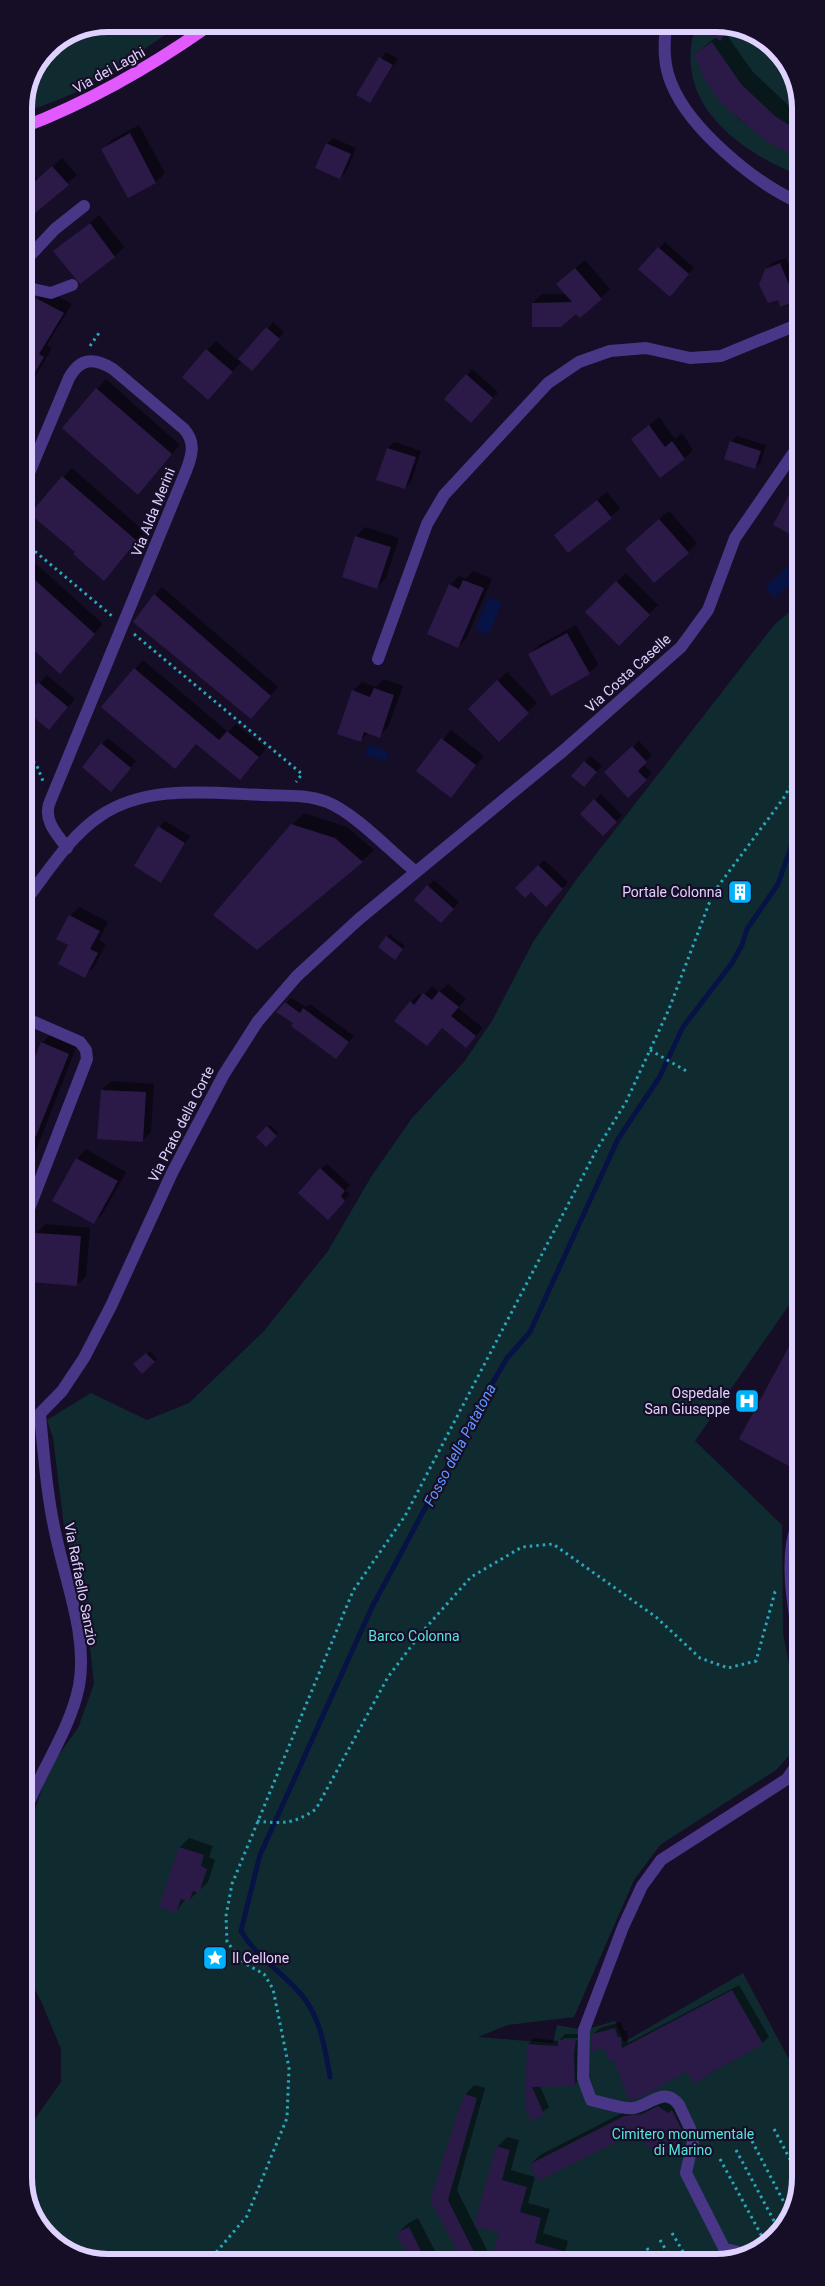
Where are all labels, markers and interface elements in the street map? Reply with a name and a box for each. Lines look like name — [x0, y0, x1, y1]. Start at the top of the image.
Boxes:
street label: Via dei Laghi — [70, 44, 148, 96]
street label: Via Alda Merini — [128, 465, 178, 559]
street label: Via Costa Caselle — [582, 631, 674, 715]
building icon: Portale Colonna — [727, 879, 753, 905]
place label: Portale Colonna — [622, 884, 722, 900]
street label: Via Prato della Corte — [145, 1064, 217, 1184]
water label: Fosso della Patatona — [420, 1381, 500, 1509]
place label: Ospedale San Giuseppe — [644, 1385, 730, 1417]
hospital icon: Ospedale San Giuseppe — [734, 1388, 760, 1414]
street label: Via Raffaello Sanzio — [61, 1521, 101, 1647]
park label: Barco Colonna — [368, 1628, 460, 1644]
place icon: Il Cellone — [202, 1945, 228, 1971]
place label: Il Cellone — [232, 1950, 289, 1966]
park label: Cimitero monumentale di Marino — [612, 2126, 754, 2158]

